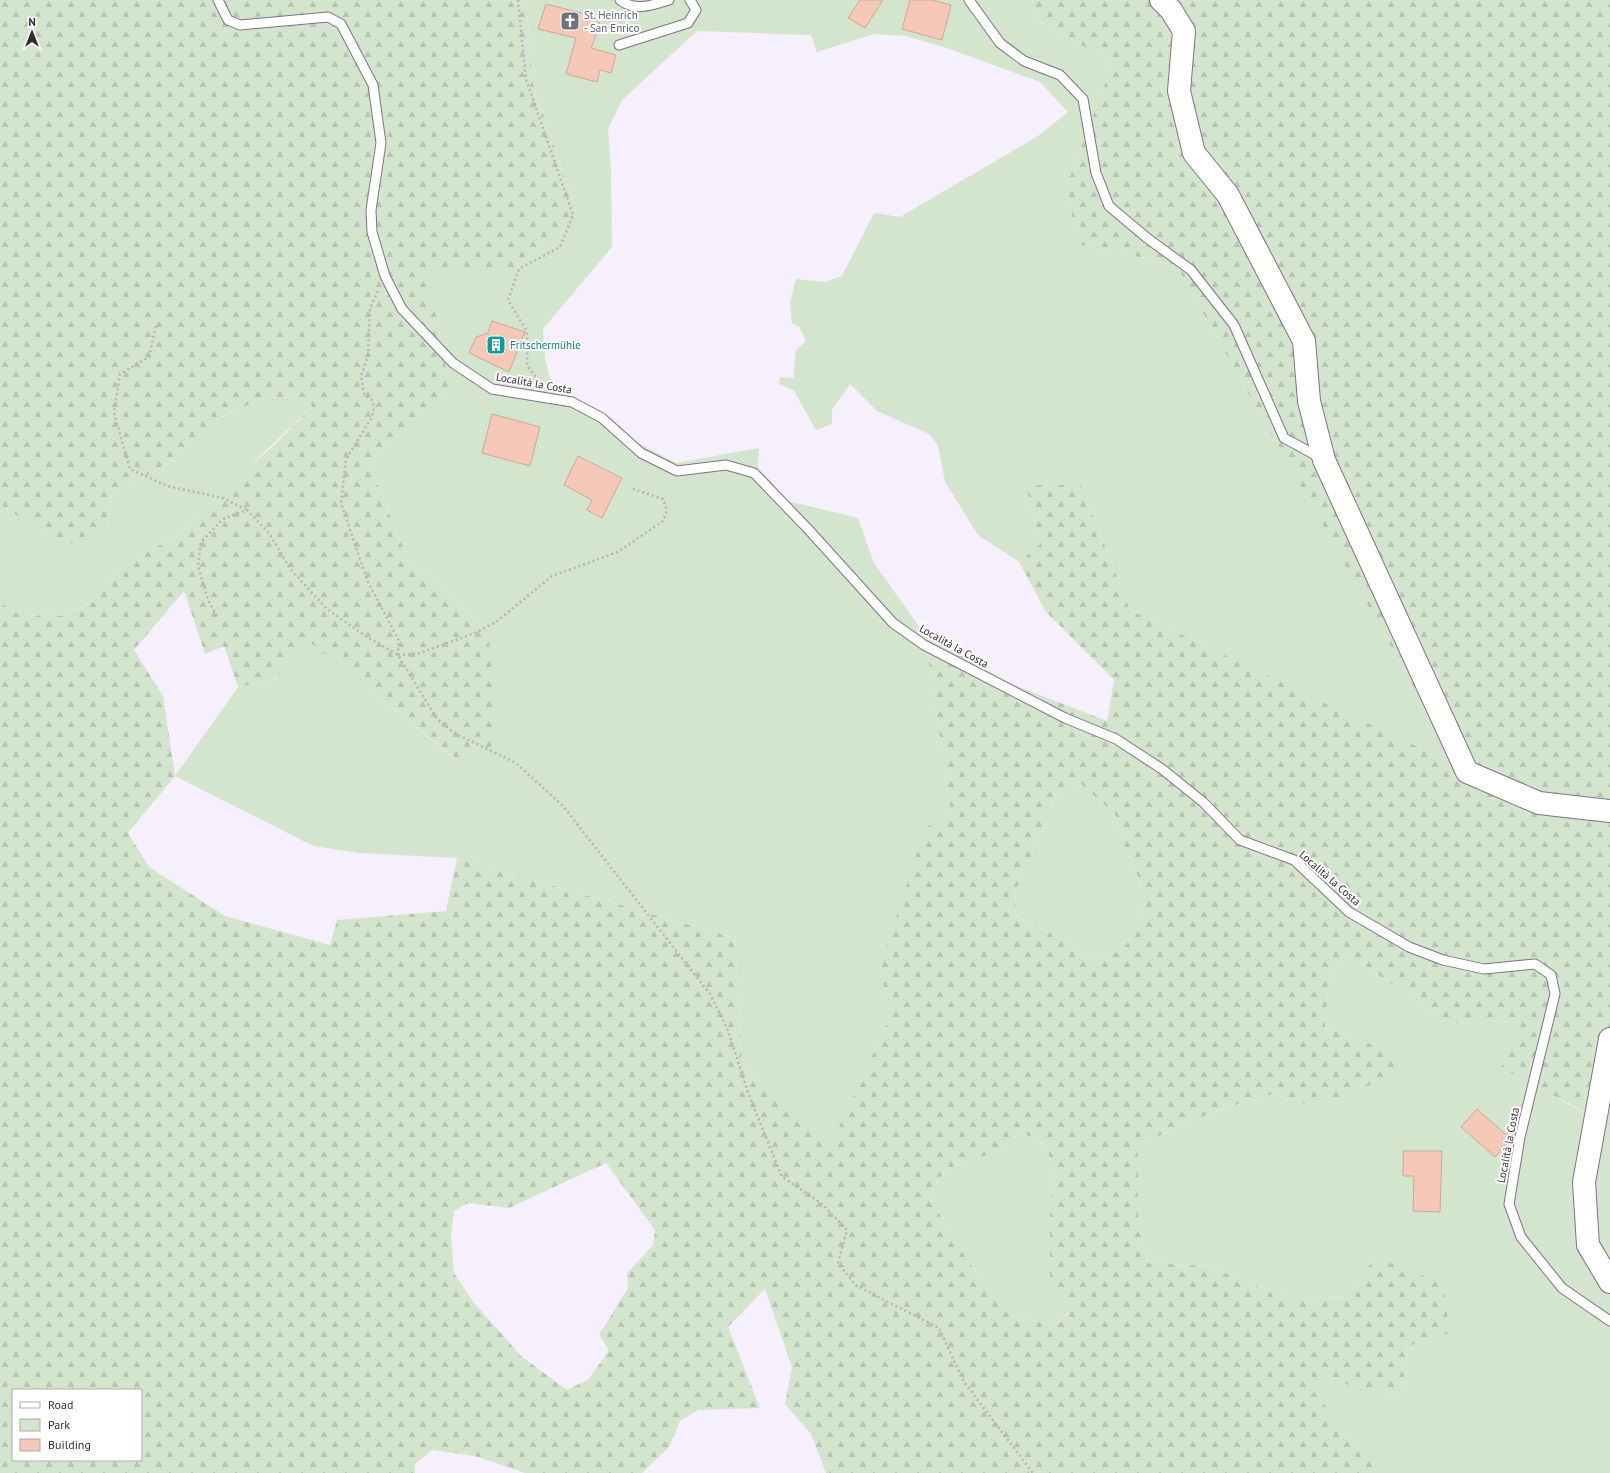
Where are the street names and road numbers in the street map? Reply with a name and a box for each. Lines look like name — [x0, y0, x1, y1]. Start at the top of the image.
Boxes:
street label: Località la Costa — [495, 369, 573, 397]
street label: Località la Costa — [917, 621, 991, 671]
street label: Località la Costa — [1296, 848, 1364, 908]
street label: Località la Costa — [1494, 1106, 1522, 1184]

